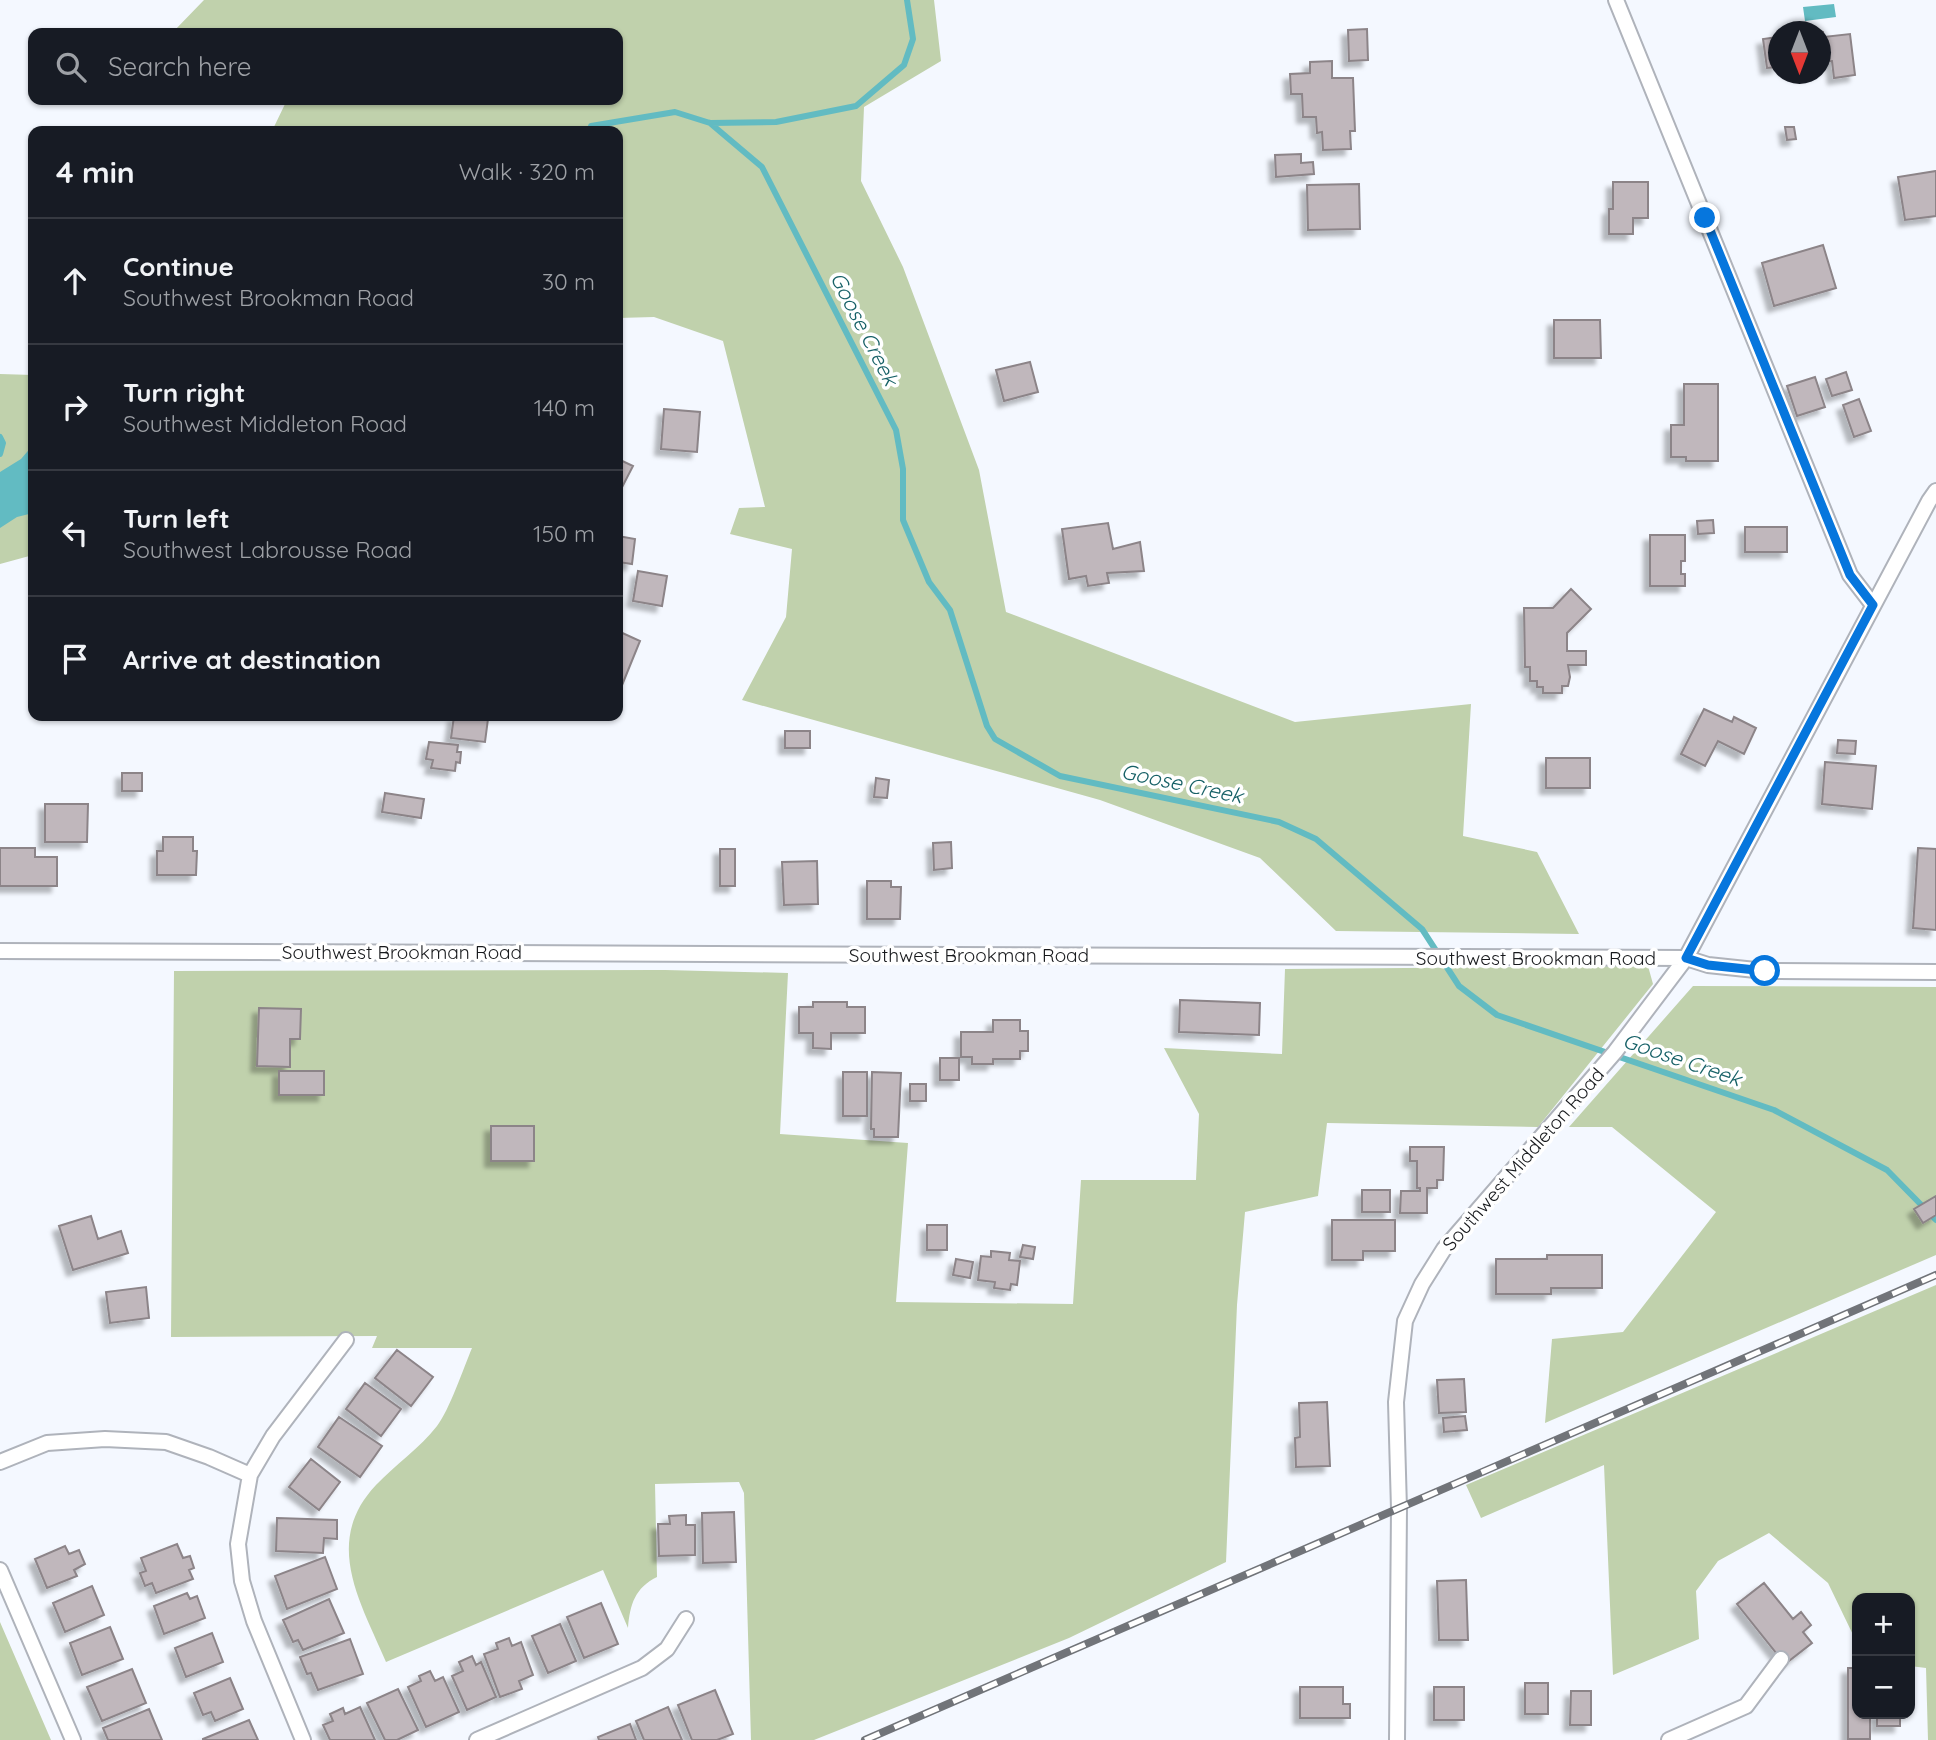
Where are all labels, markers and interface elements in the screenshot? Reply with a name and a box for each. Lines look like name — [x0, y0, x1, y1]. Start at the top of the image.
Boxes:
north arrow — [1768, 21, 1831, 84]
search box — [28, 28, 623, 105]
icon: search — [52, 48, 90, 86]
text: Search here — [108, 50, 252, 83]
text: 4 min — [56, 153, 135, 191]
text: Walk · 320 m — [459, 157, 595, 186]
route end — [1689, 202, 1720, 233]
text: Continue — [123, 250, 234, 283]
icon: ahead — [56, 262, 94, 300]
text: 30 m — [542, 267, 595, 296]
water label: Goose Creek — [825, 268, 905, 391]
text: Southwest Brookman Road — [123, 283, 414, 312]
text: Turn right — [123, 376, 245, 409]
icon: right — [56, 388, 94, 426]
text: 140 m — [534, 393, 595, 422]
text: Southwest Middleton Road — [123, 409, 407, 438]
text: Turn left — [123, 502, 230, 535]
icon: left — [56, 514, 94, 552]
text: 150 m — [533, 519, 595, 548]
text: Southwest Labrousse Road — [123, 535, 412, 564]
icon: arrive — [56, 640, 94, 678]
text: Arrive at destination — [123, 643, 381, 676]
water label: Goose Creek — [1119, 757, 1247, 809]
street label: Southwest Brookman Road — [282, 940, 522, 964]
street label: Southwest Brookman Road — [849, 943, 1089, 967]
street label: Southwest Brookman Road — [1416, 946, 1656, 970]
route start — [1749, 955, 1780, 986]
water label: Goose Creek — [1620, 1027, 1747, 1092]
street label: Southwest Middleton Road — [1437, 1063, 1609, 1255]
map controls — [1852, 1593, 1915, 1719]
button: + — [1852, 1593, 1915, 1656]
button: − — [1852, 1656, 1915, 1719]

